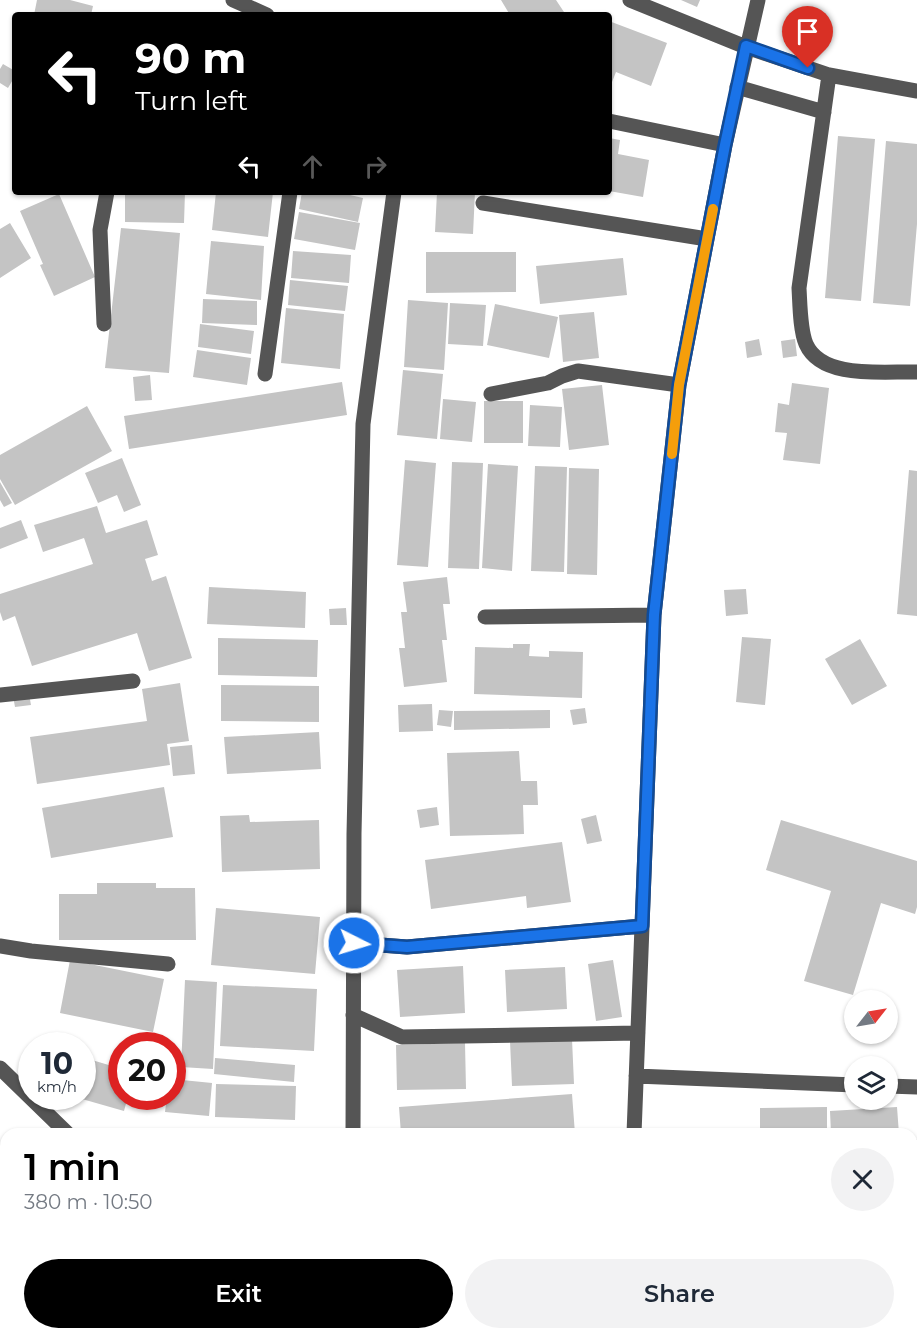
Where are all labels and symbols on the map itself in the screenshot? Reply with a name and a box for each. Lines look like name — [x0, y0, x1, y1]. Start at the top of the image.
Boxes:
pin — [782, 6, 833, 68]
position arrow — [322, 911, 386, 975]
north arrow — [844, 990, 898, 1044]
speed limit sign: 20 — [108, 1032, 186, 1110]

